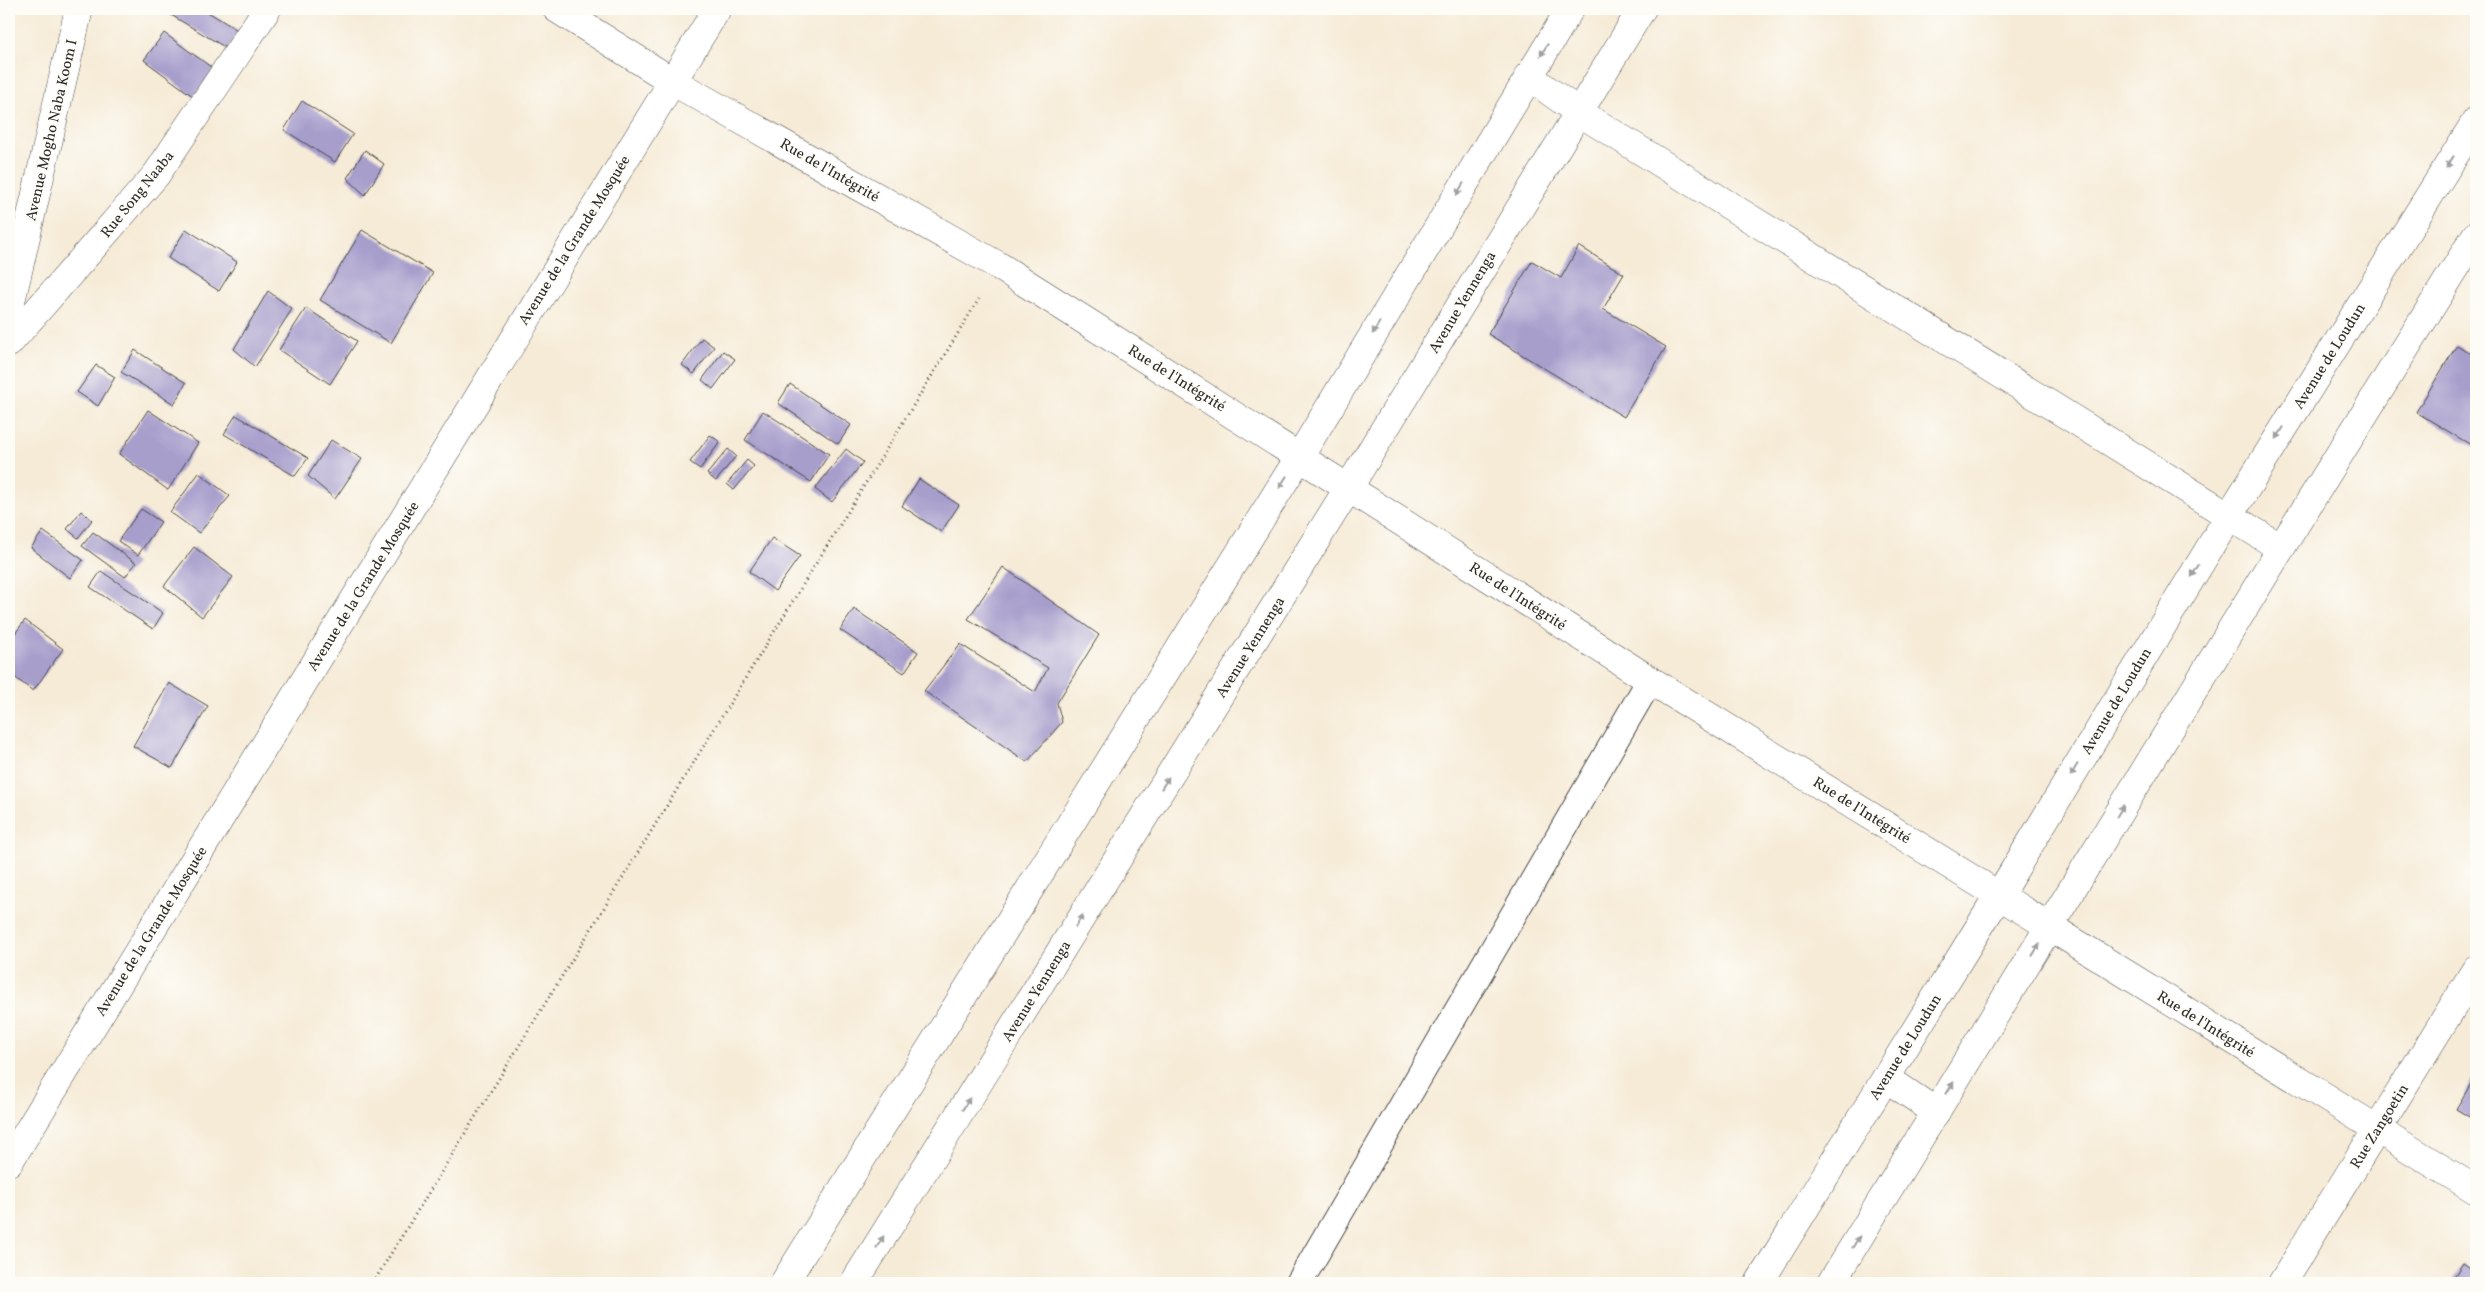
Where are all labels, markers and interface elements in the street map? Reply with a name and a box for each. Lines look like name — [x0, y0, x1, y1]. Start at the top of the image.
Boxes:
street label: Avenue Mogho Naba Koom I — [21, 38, 84, 223]
one-way arrow — [1540, 44, 1549, 57]
street label: Rue de l'Intégrité — [776, 134, 883, 208]
street label: Rue Song Naaba — [97, 147, 180, 243]
street label: Avenue de la Grande Mosquée — [514, 152, 636, 330]
one-way arrow — [2446, 156, 2455, 169]
one-way arrow — [1456, 183, 1465, 196]
street label: Avenue Yennenga — [1424, 248, 1502, 358]
street label: Avenue de Loudun — [2289, 300, 2371, 414]
one-way arrow — [1372, 322, 1381, 335]
street label: Rue de l'Intégrité — [1123, 341, 1229, 418]
one-way arrow — [2276, 427, 2285, 440]
one-way arrow — [1278, 476, 1287, 489]
street label: Avenue de la Grande Mosquée — [303, 498, 425, 676]
street label: Rue de l'Intégrité — [1465, 558, 1570, 637]
one-way arrow — [2190, 565, 2199, 578]
street label: Avenue Yennenga — [1212, 593, 1291, 703]
street label: Avenue de Loudun — [2077, 644, 2158, 759]
one-way arrow — [2070, 764, 2079, 777]
street label: Rue de l'Intégrité — [1808, 773, 1914, 850]
one-way arrow — [1160, 777, 1170, 790]
one-way arrow — [2116, 805, 2125, 818]
street label: Avenue de la Grande Mosquée — [91, 843, 213, 1021]
one-way arrow — [1075, 915, 1084, 928]
street label: Avenue Yennenga — [998, 937, 1077, 1047]
one-way arrow — [2031, 943, 2040, 957]
street label: Rue de l'Intégrité — [2152, 987, 2258, 1064]
street label: Avenue de Loudun — [1865, 991, 1947, 1105]
street label: Rue Zangoetin — [2346, 1080, 2415, 1173]
one-way arrow — [1946, 1082, 1955, 1095]
one-way arrow — [961, 1098, 971, 1111]
one-way arrow — [875, 1235, 885, 1249]
one-way arrow — [1852, 1235, 1861, 1248]

